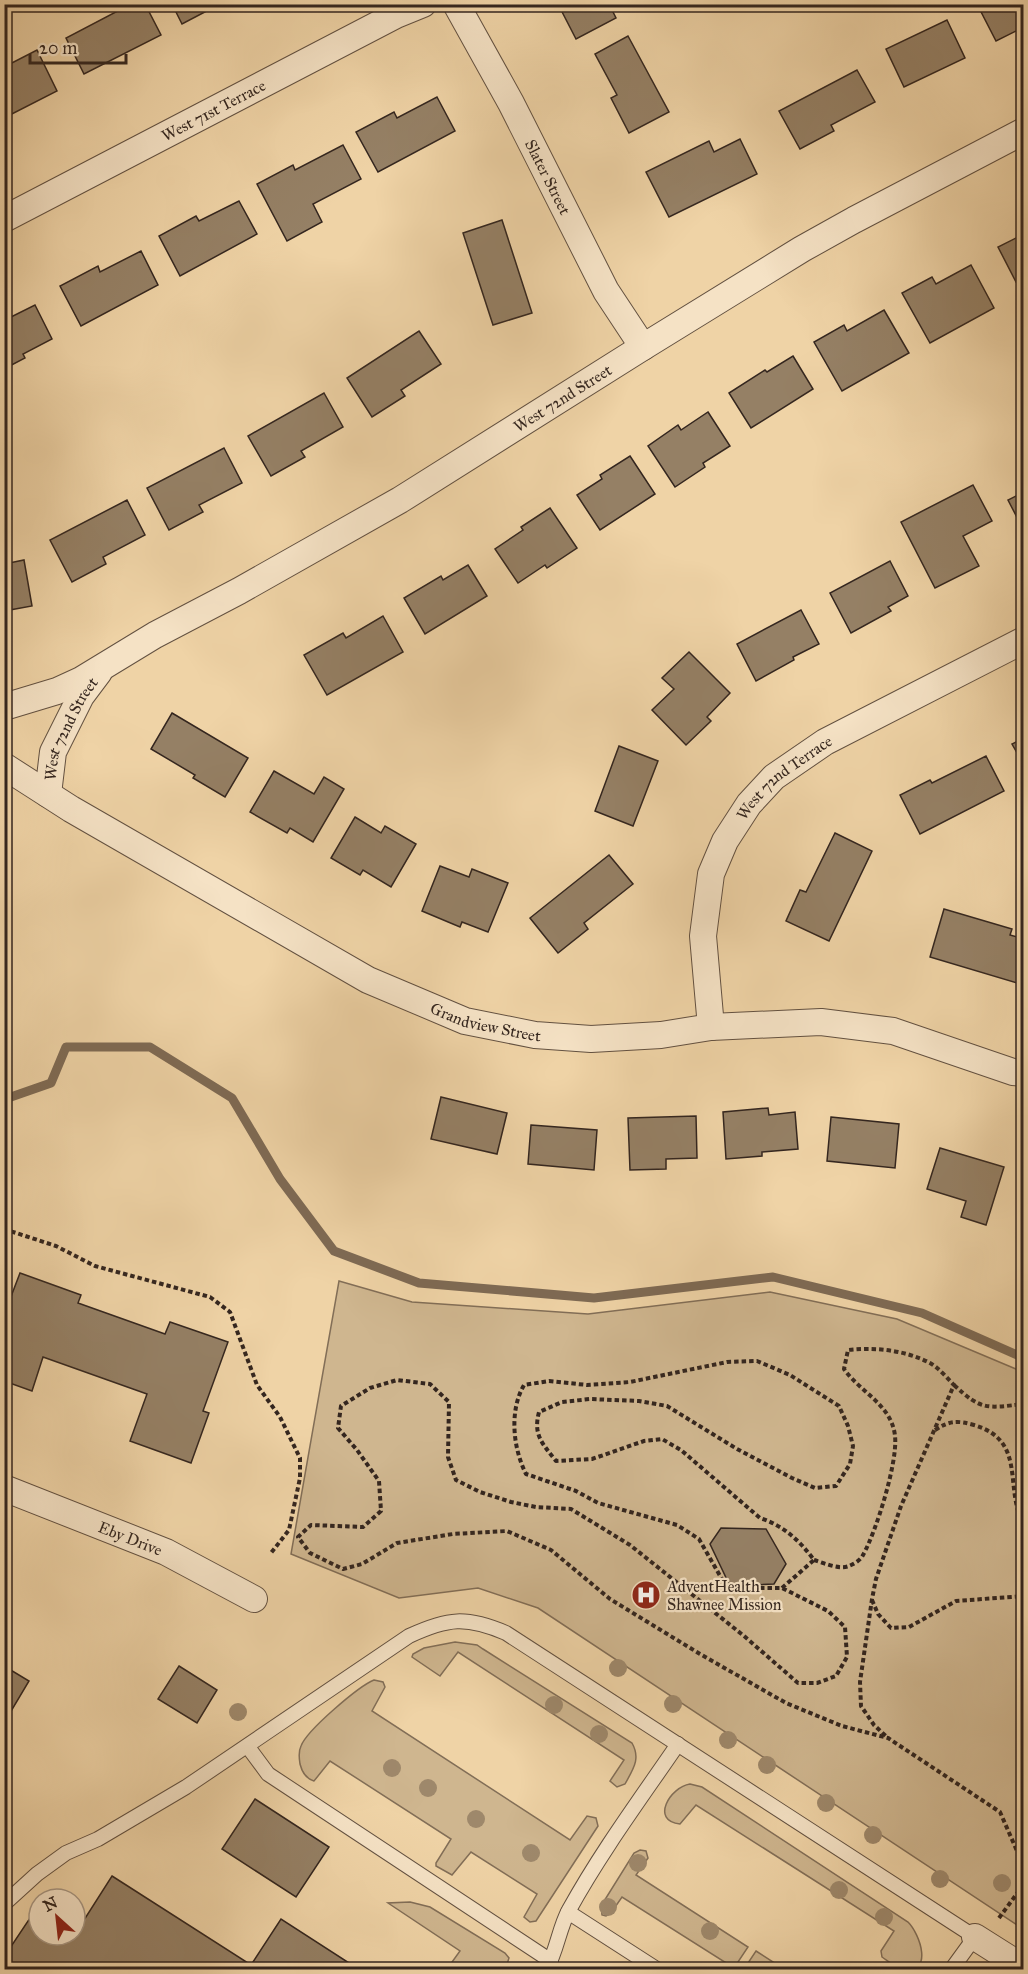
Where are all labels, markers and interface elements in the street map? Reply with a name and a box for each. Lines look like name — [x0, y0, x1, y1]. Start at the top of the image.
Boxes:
scale bar — [30, 27, 126, 65]
text: 20 m — [39, 37, 77, 59]
street label: West 71st Terrace — [158, 75, 269, 145]
street label: Slater Street — [521, 136, 575, 218]
street label: West 72nd Street — [510, 360, 615, 436]
street label: West 72nd Street — [40, 673, 102, 781]
street label: West 72nd Terrace — [732, 731, 835, 823]
street label: Grandview Street — [428, 998, 542, 1045]
street label: Eby Drive — [96, 1517, 165, 1559]
place label: AdventHealth Shawnee Mission — [666, 1577, 782, 1614]
hospital icon: AdventHealth Shawnee Mission — [630, 1579, 662, 1611]
north arrow — [27, 1887, 87, 1947]
text: N — [40, 1892, 61, 1916]

